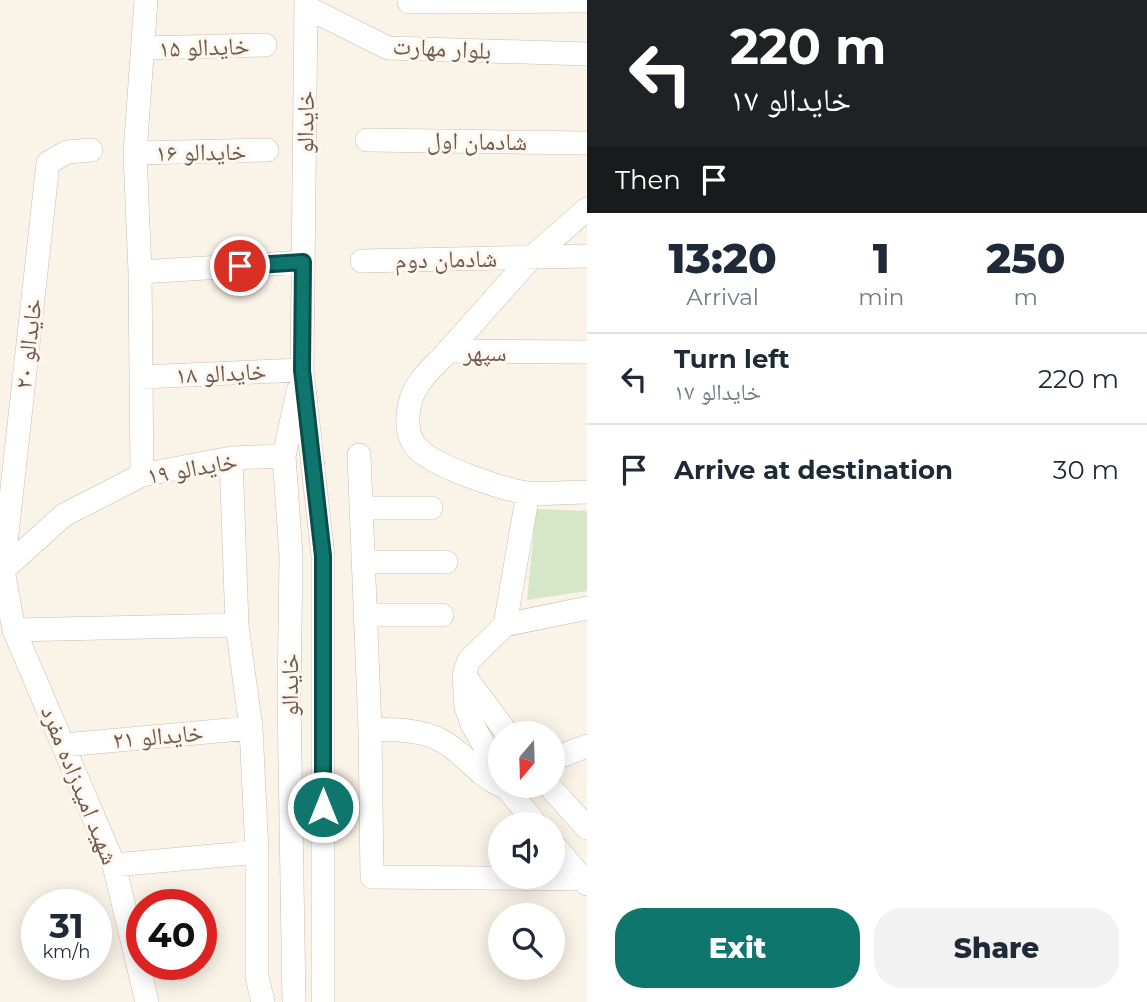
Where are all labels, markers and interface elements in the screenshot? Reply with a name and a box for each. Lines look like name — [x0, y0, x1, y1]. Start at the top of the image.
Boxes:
text: 220 m — [730, 17, 886, 76]
icon: left — [615, 28, 706, 119]
street label: خایدالو ۱۵ — [158, 31, 250, 63]
street label: بلوار مهارت — [392, 31, 492, 65]
text: خایدالو ۱۷ — [730, 80, 851, 119]
street label: خایدالو — [290, 90, 320, 154]
street label: شادمان اول — [427, 126, 527, 156]
street label: خایدالو ۱۶ — [155, 137, 247, 167]
icon: arrive — [695, 161, 733, 199]
text: Then — [615, 164, 681, 196]
text: 13:20 — [669, 232, 777, 284]
text: 1 — [873, 232, 890, 284]
text: 250 — [986, 232, 1065, 284]
pin — [210, 236, 270, 296]
street label: شادمان دوم — [395, 244, 497, 276]
icon: arrive — [221, 247, 259, 285]
text: Arrival — [686, 283, 759, 311]
text: min — [858, 283, 904, 311]
text: m — [1014, 283, 1038, 311]
street label: خایدالو ۲۰ — [8, 297, 48, 391]
street label: سپهر — [462, 338, 507, 367]
text: Turn left — [674, 343, 790, 375]
street label: خایدالو ۱۸ — [175, 356, 267, 390]
icon: left — [615, 360, 653, 398]
text: 220 m — [1038, 363, 1119, 395]
text: خایدالو ۱۷ — [674, 378, 761, 406]
street label: خایدالو ۱۹ — [145, 446, 239, 490]
icon: arrive — [615, 451, 653, 489]
text: Arrive at destination — [674, 454, 953, 486]
text: 30 m — [1053, 454, 1119, 486]
street label: خایدالو — [275, 654, 304, 716]
street label: شهید امیدزاده مفرد — [35, 701, 125, 869]
street label: خایدالو ۲۱ — [111, 718, 205, 754]
north arrow — [488, 721, 565, 798]
map controls — [488, 721, 565, 980]
position arrow — [286, 770, 360, 844]
button: sound — [488, 812, 565, 889]
speed limit sign: 40 — [126, 889, 217, 980]
button: search — [488, 903, 565, 980]
text: 31 — [49, 904, 84, 947]
button: Exit — [615, 908, 860, 988]
button: Share — [874, 908, 1119, 988]
text: km/h — [42, 941, 91, 963]

